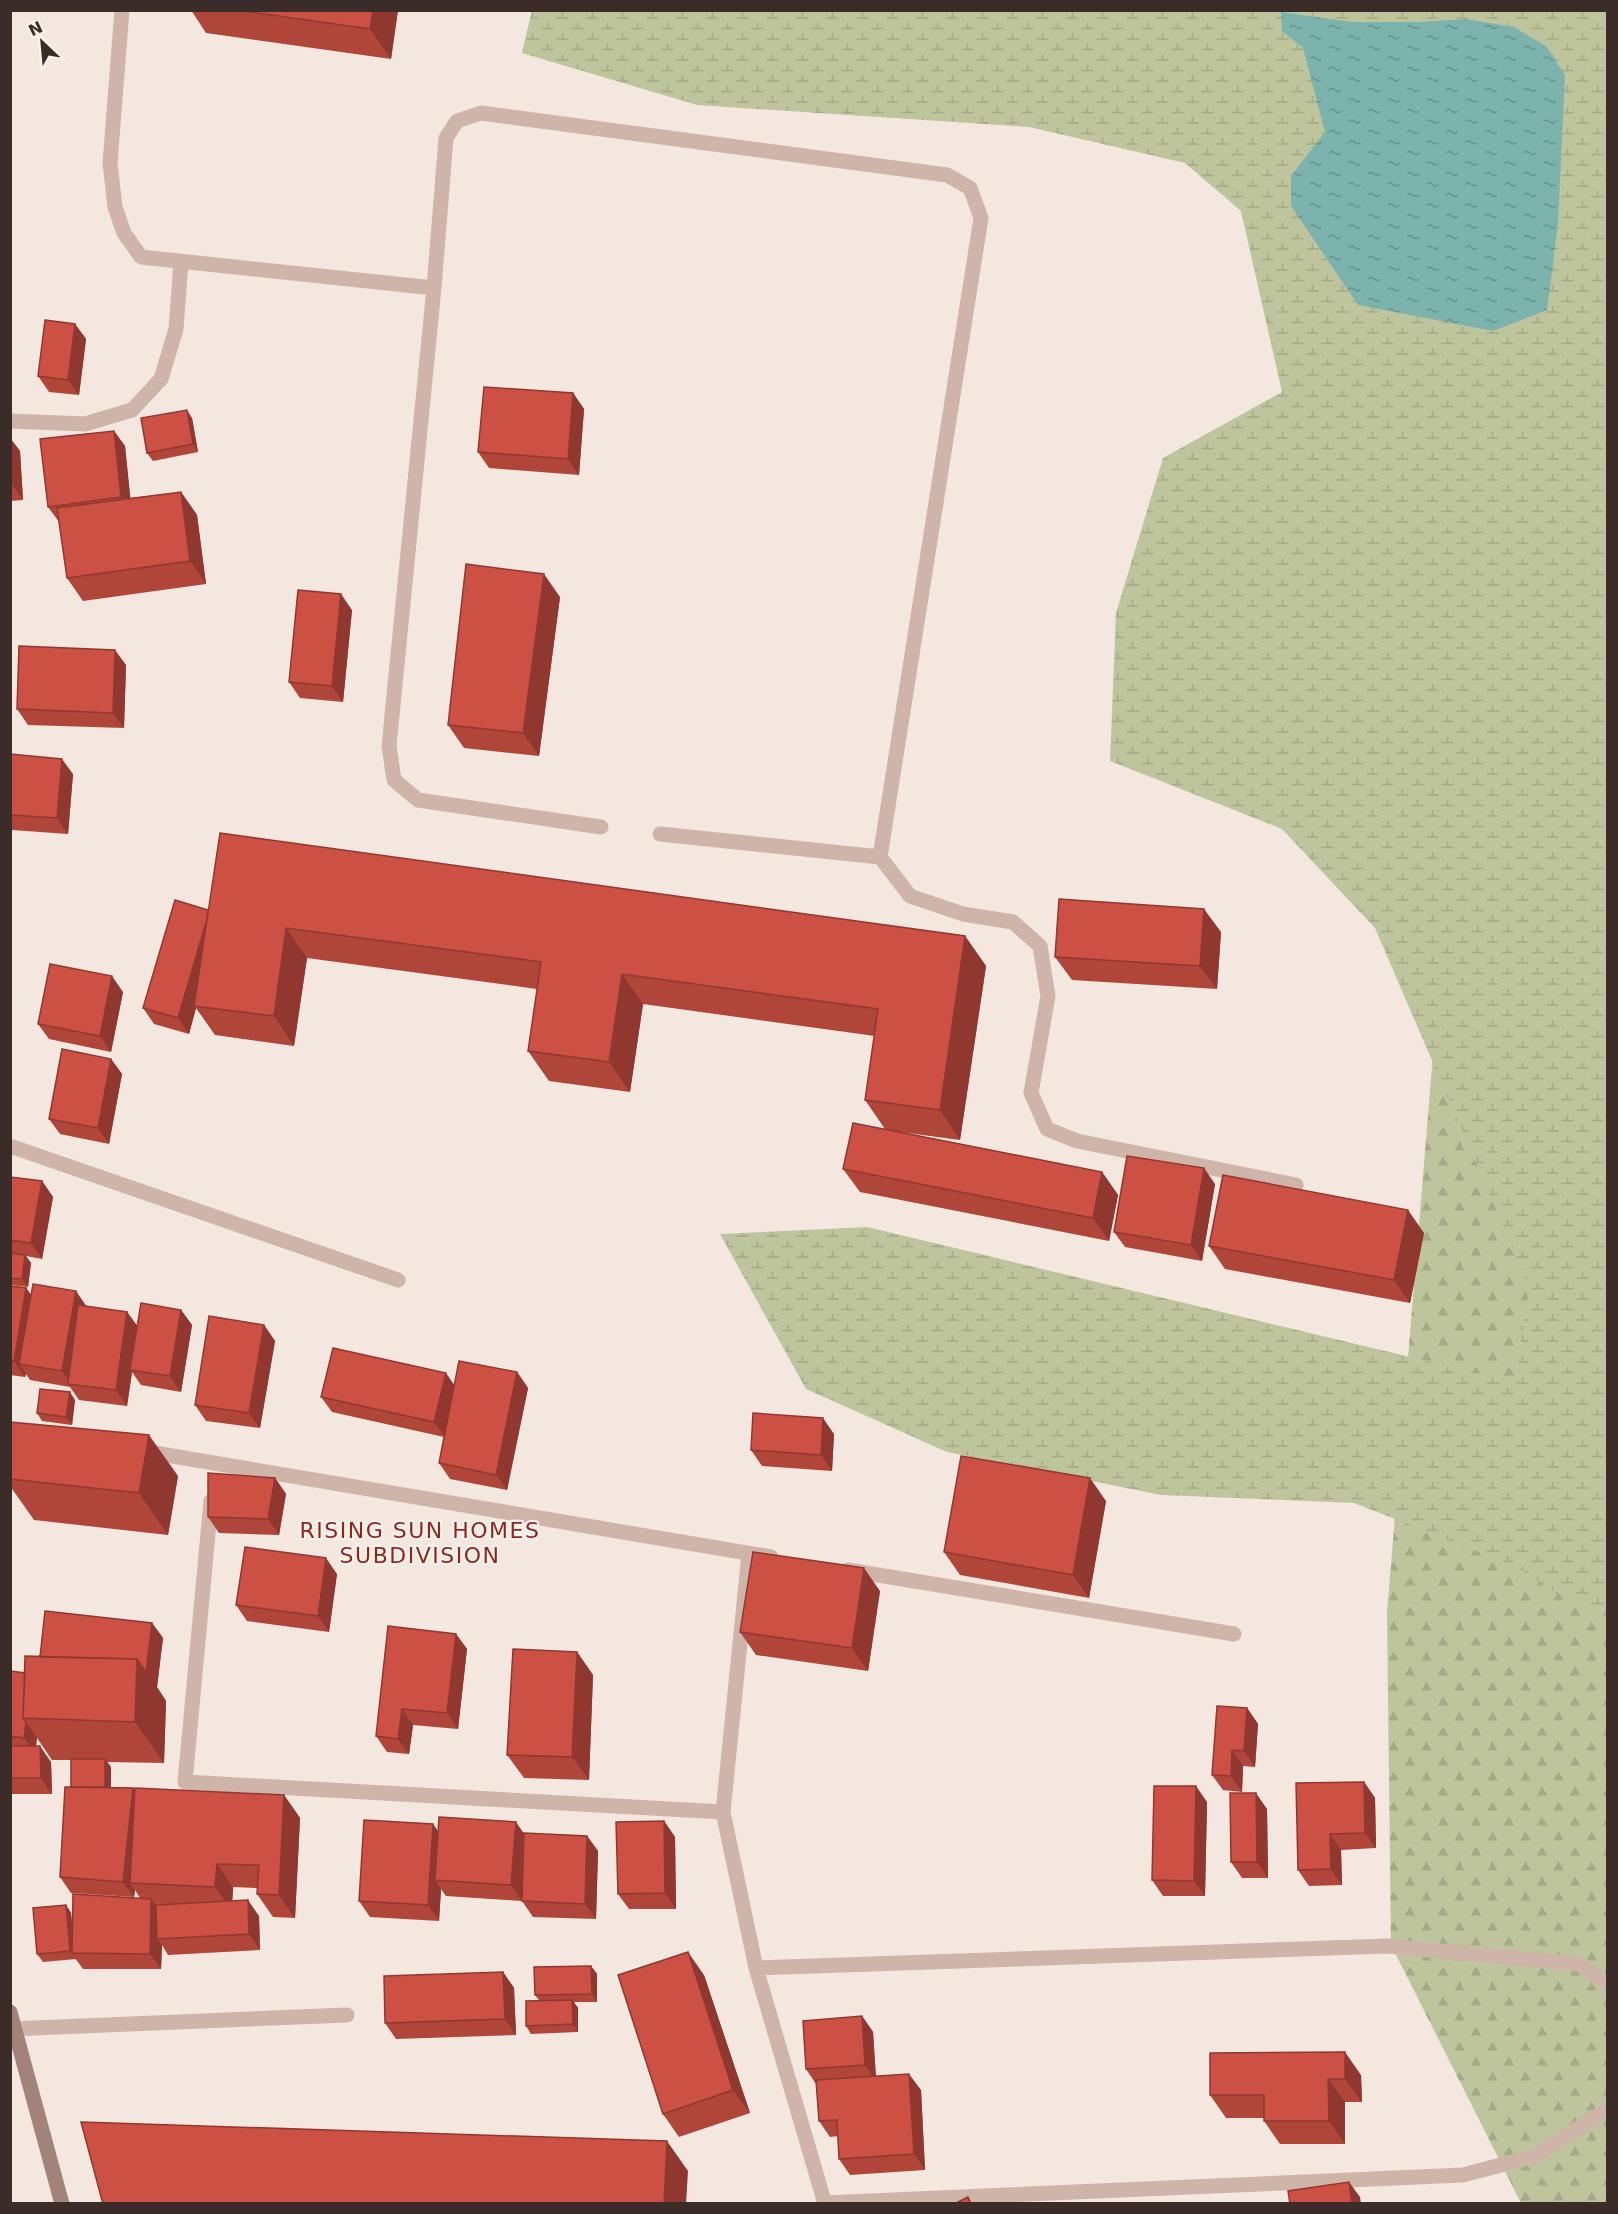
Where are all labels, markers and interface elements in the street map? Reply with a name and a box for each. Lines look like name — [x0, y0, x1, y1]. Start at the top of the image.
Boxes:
north arrow — [12, 12, 72, 72]
text: N — [25, 17, 46, 40]
district label: RISING SUN HOMES SUBDIVISION — [300, 1518, 540, 1568]

